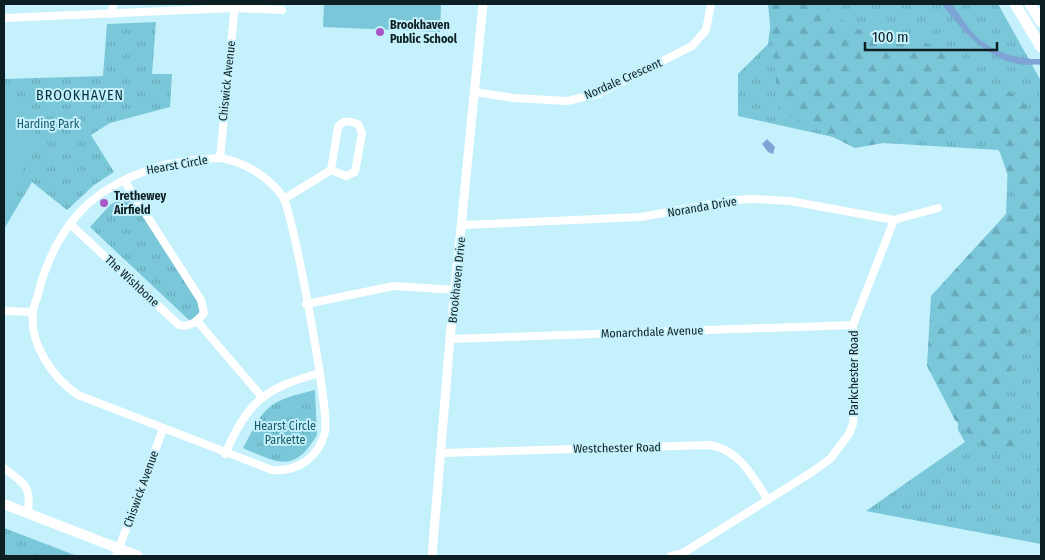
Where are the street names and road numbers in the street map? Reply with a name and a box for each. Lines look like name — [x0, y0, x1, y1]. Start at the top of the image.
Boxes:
street label: Chiswick Avenue — [216, 40, 238, 122]
street label: Nordale Crescent — [582, 56, 664, 102]
street label: Hearst Circle — [145, 153, 209, 177]
street label: Noranda Drive — [666, 194, 738, 220]
street label: Brookhaven Drive — [446, 236, 468, 324]
street label: The Wishbone — [102, 252, 162, 310]
street label: Monarchdale Avenue — [601, 323, 704, 341]
street label: Parkchester Road — [847, 330, 861, 416]
street label: Westchester Road — [573, 440, 661, 456]
street label: Chiswick Avenue — [121, 449, 161, 529]

